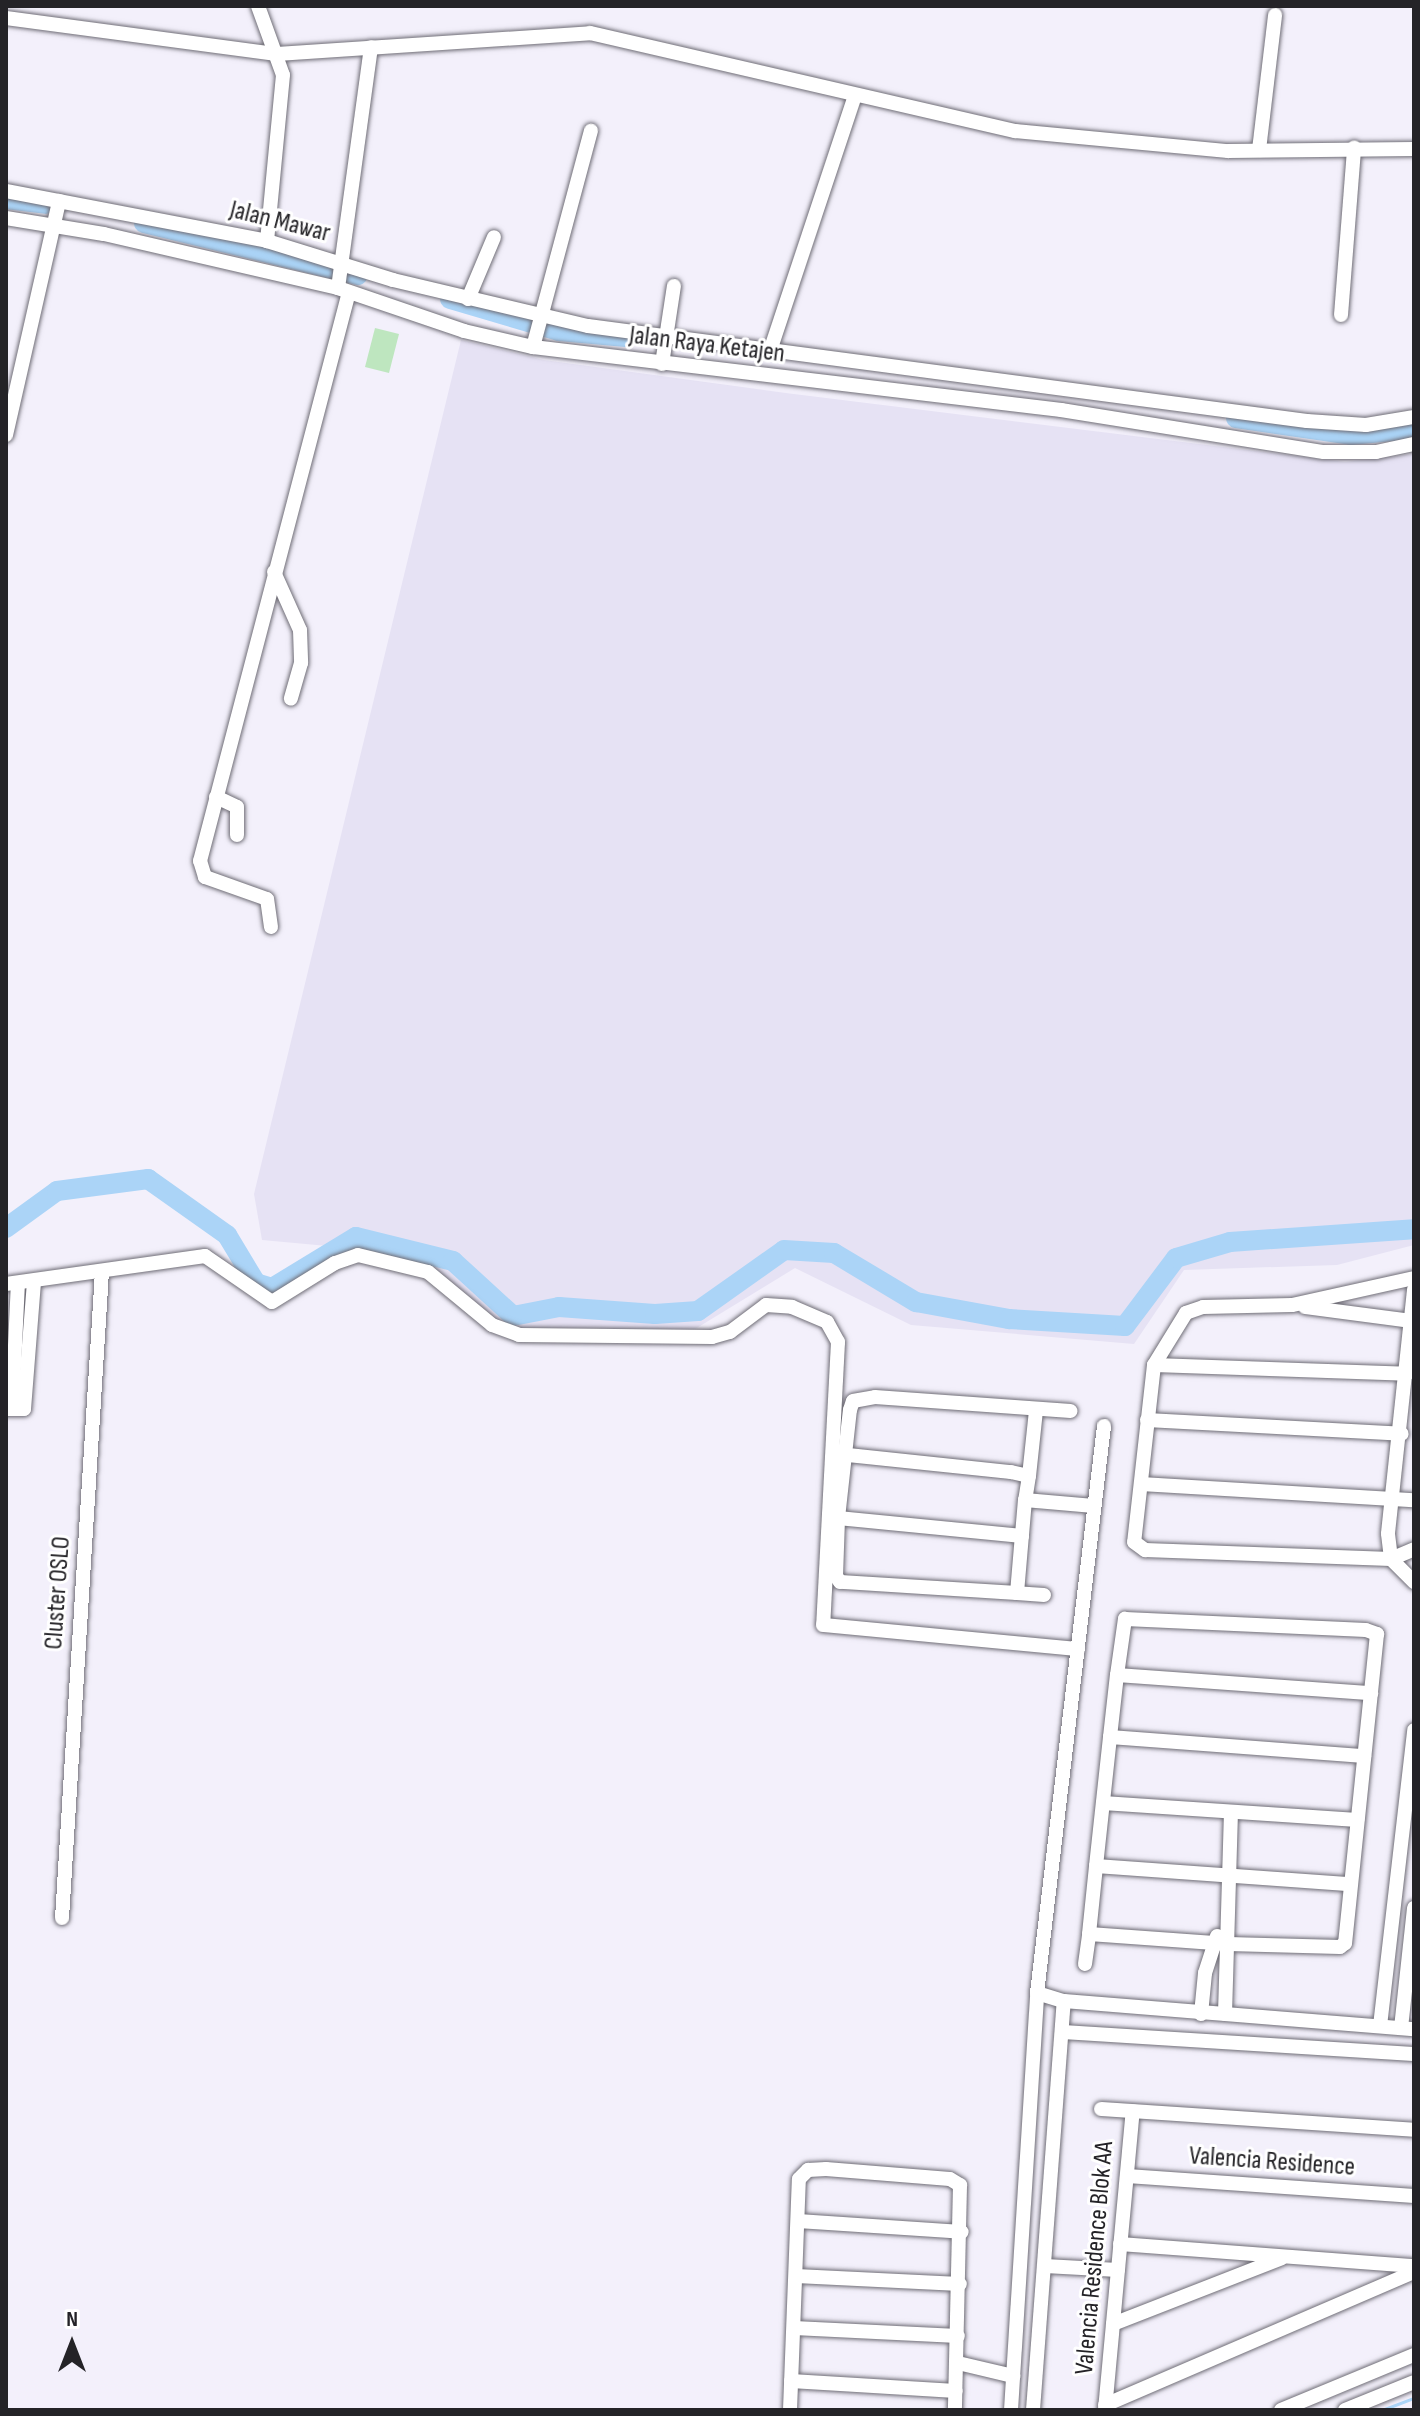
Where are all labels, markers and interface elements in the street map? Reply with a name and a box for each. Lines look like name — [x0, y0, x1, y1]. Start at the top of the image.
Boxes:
street label: Jalan Mawar — [227, 194, 333, 250]
street label: Jalan Raya Ketajen — [627, 320, 787, 370]
street label: Cluster OSLO — [38, 1535, 78, 1651]
street label: Valencia Residence Blok AA — [1069, 2140, 1121, 2376]
street label: Valencia Residence — [1188, 2141, 1356, 2183]
north arrow — [32, 2304, 112, 2384]
text: N — [66, 2306, 78, 2333]

